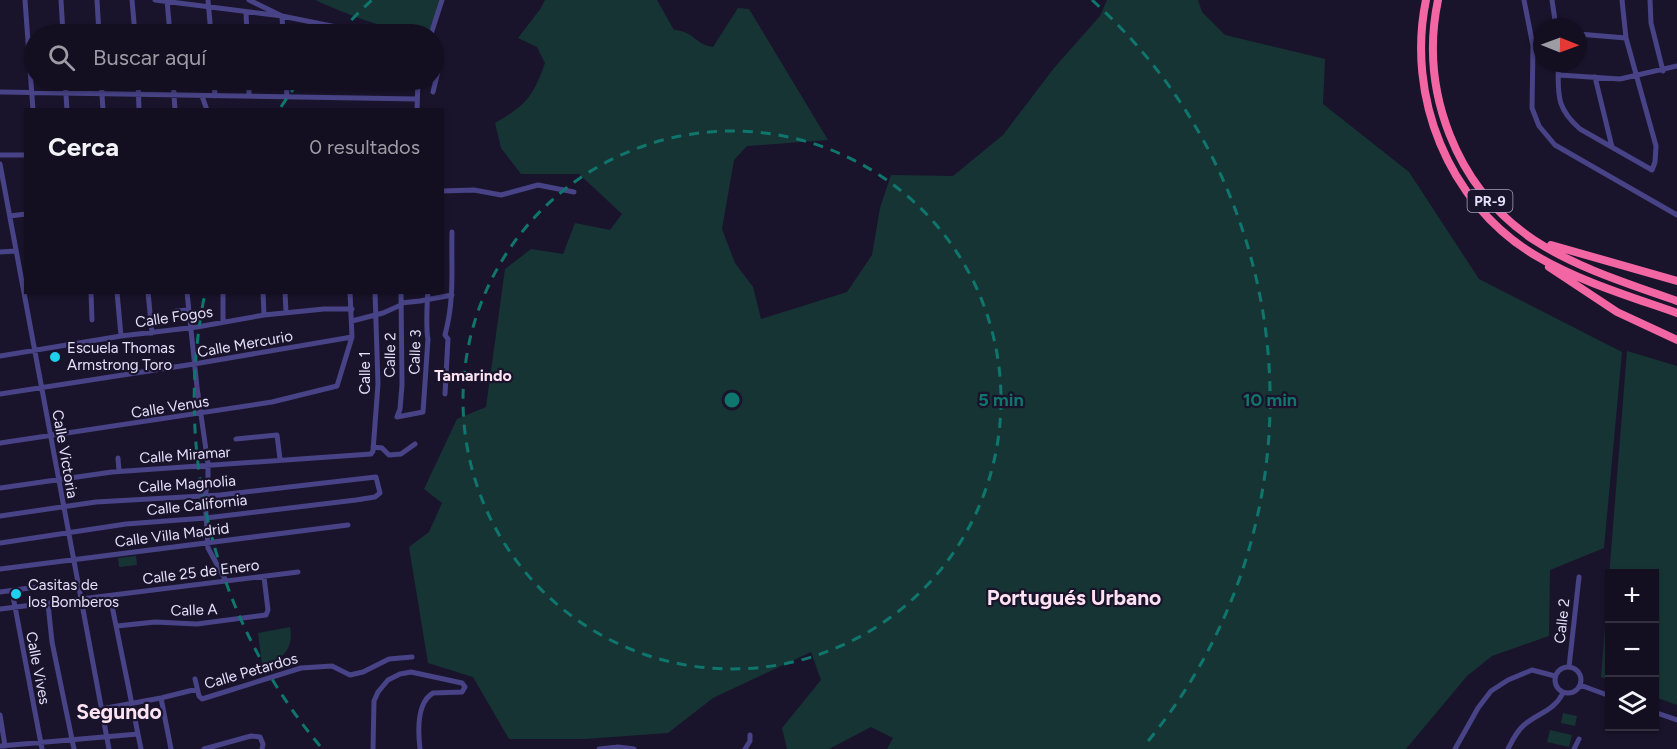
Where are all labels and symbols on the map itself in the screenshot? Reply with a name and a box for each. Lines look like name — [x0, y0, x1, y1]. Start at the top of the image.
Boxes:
north arrow — [1533, 18, 1587, 72]
road number: PR-9 — [1468, 190, 1512, 212]
street label: Calle Fogos — [134, 303, 214, 331]
street label: Calle Mercurio — [196, 327, 294, 361]
street label: Calle 3 — [405, 329, 425, 375]
street label: Calle 2 — [381, 332, 399, 378]
place label: Escuela Thomas Armstrong Toro — [67, 339, 175, 374]
marker: Escuela Thomas Armstrong Toro — [48, 350, 62, 364]
street label: Calle 1 — [356, 351, 374, 395]
district label: Tamarindo — [434, 366, 512, 385]
text: 5 min — [978, 389, 1024, 411]
text: 10 min — [1243, 389, 1297, 411]
centre of rings — [722, 390, 742, 410]
street label: Calle Venus — [130, 392, 210, 422]
street label: Calle Victoria — [48, 408, 82, 500]
street label: Calle Miramar — [139, 443, 231, 467]
street label: Calle Magnolia — [138, 472, 236, 496]
street label: Calle California — [146, 491, 248, 519]
street label: Calle Villa Madrid — [114, 519, 230, 551]
street label: Calle 25 de Enero — [142, 556, 261, 588]
place label: Casitas de los Bomberos — [28, 576, 119, 611]
district label: Portugués Urbano — [987, 585, 1161, 610]
marker: Casitas de los Bomberos — [9, 587, 23, 601]
street label: Calle 2 — [1551, 598, 1573, 644]
street label: Calle A — [170, 600, 218, 620]
street label: Calle Vives — [22, 630, 54, 706]
street label: Calle Petardos — [202, 649, 300, 693]
district label: Segundo — [76, 699, 162, 724]

